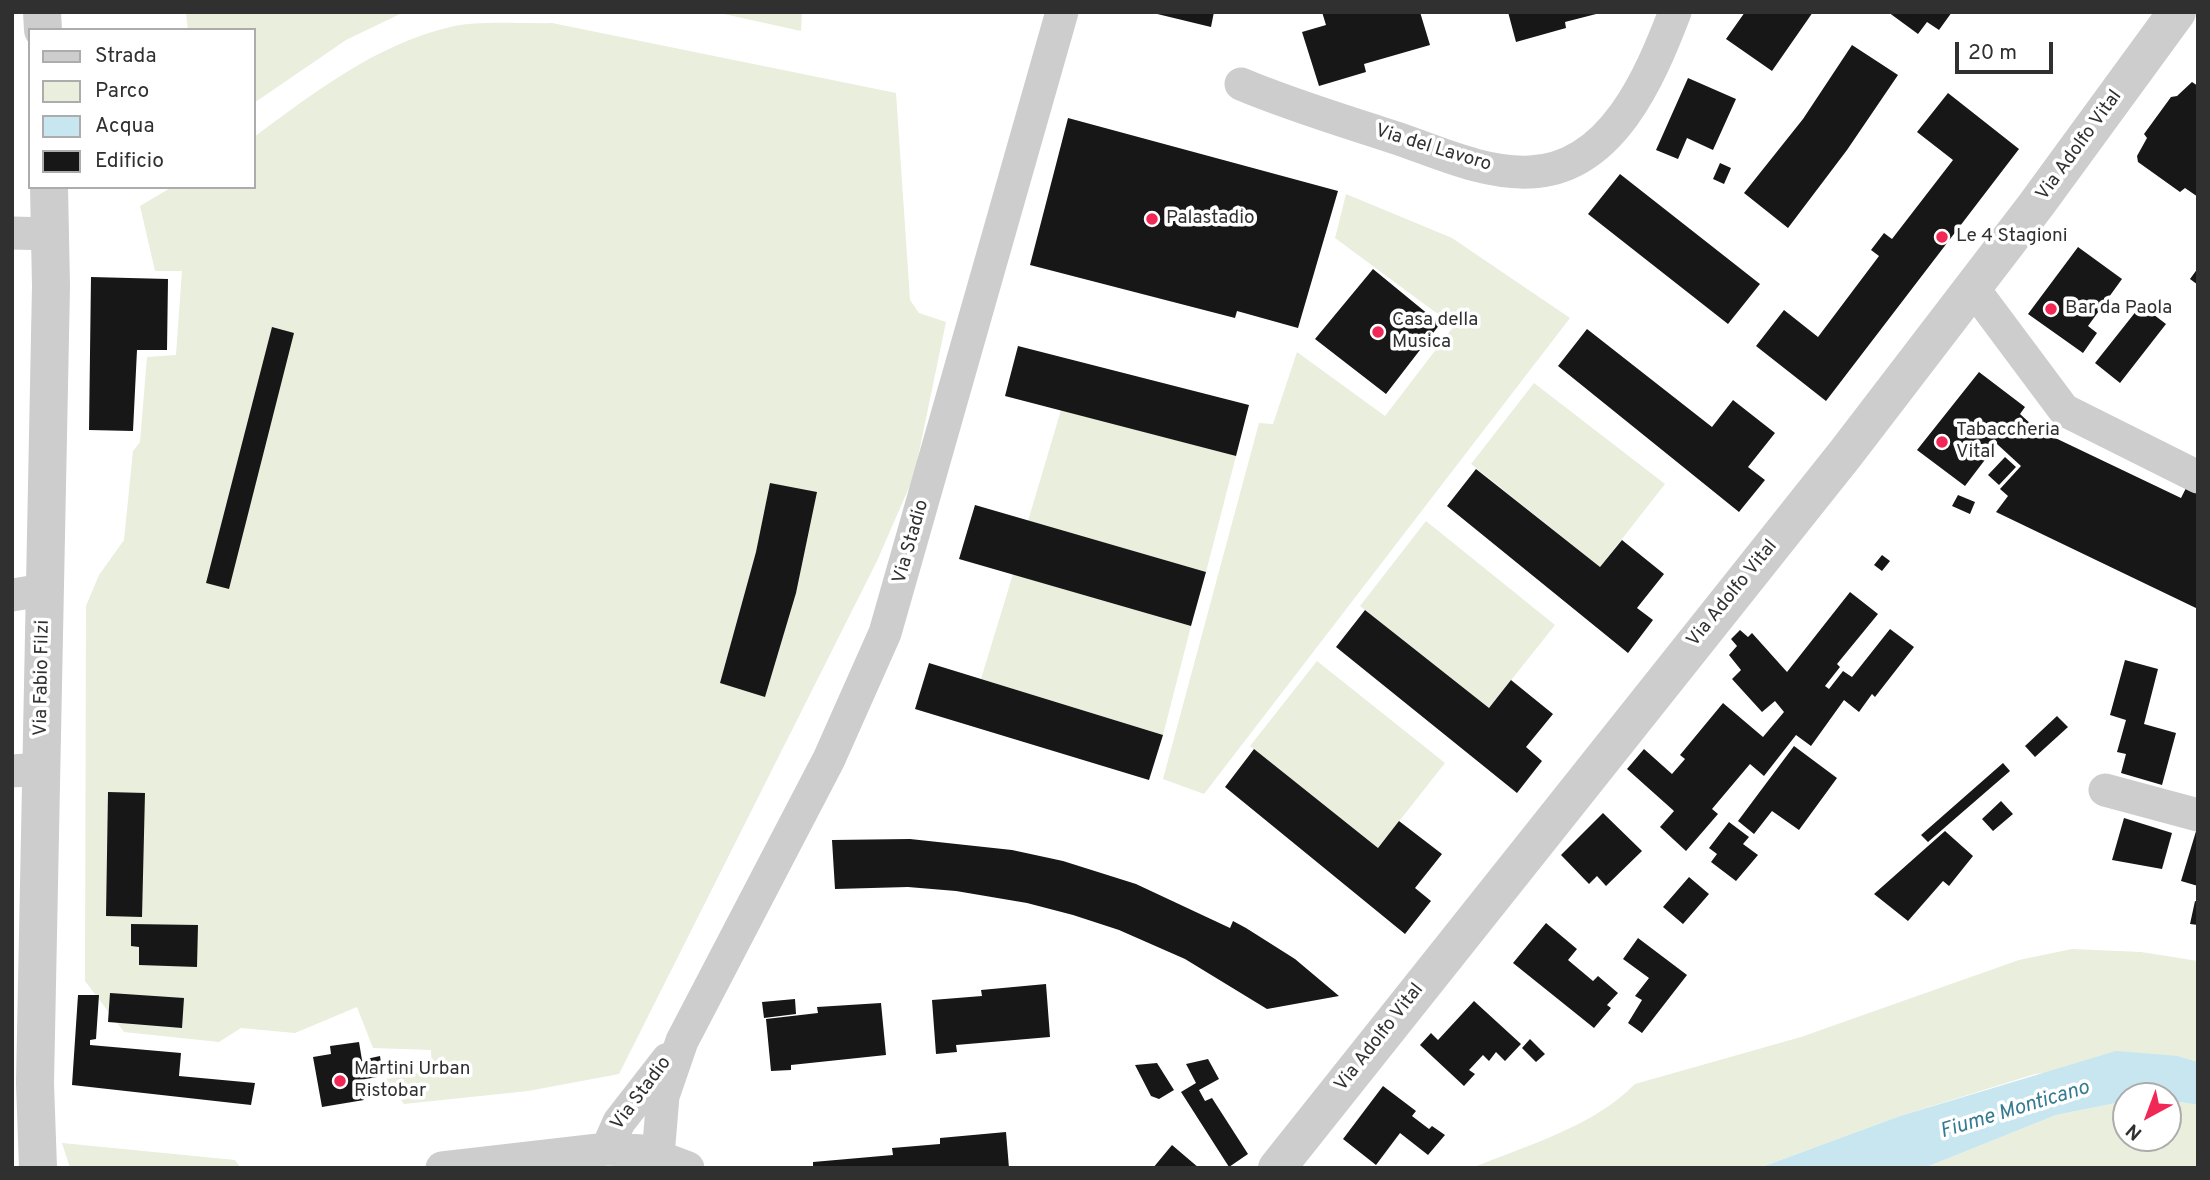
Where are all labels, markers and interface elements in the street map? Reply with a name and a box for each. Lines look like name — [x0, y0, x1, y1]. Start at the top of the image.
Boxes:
legend — [28, 28, 256, 189]
scale bar — [1958, 28, 2056, 72]
text: 20 m — [1968, 40, 2017, 67]
text: Strada — [95, 43, 156, 70]
text: Parco — [95, 78, 149, 105]
street label: Via Adolfo Vital — [2032, 86, 2128, 206]
text: Acqua — [95, 113, 155, 140]
street label: Via del Lavoro — [1372, 121, 1494, 177]
text: Edificio — [95, 148, 164, 175]
place label: Palastadio — [1166, 208, 1255, 230]
marker: Palastadio — [1144, 211, 1160, 227]
place label: Le 4 Stagioni — [1956, 226, 2068, 248]
marker: Le 4 Stagioni — [1934, 229, 1950, 245]
place label: Bar da Paola — [2065, 298, 2172, 320]
marker: Bar da Paola — [2043, 301, 2059, 317]
place label: Casa della Musica — [1392, 310, 1478, 354]
marker: Casa della Musica — [1370, 324, 1386, 340]
place label: Tabaccheria Vital — [1956, 420, 2060, 464]
marker: Tabaccheria Vital — [1934, 434, 1950, 450]
street label: Via Stadio — [889, 497, 935, 587]
street label: Via Adolfo Vital — [1683, 536, 1783, 652]
street label: Via Fabio Filzi — [31, 620, 55, 736]
street label: Via Adolfo Vital — [1331, 979, 1429, 1097]
street label: Via Stadio — [607, 1053, 677, 1135]
place label: Martini Urban Ristobar — [354, 1059, 471, 1103]
marker: Martini Urban Ristobar — [332, 1073, 348, 1089]
water label: Fiume Monticano — [1937, 1076, 2093, 1146]
north arrow — [2112, 1082, 2182, 1152]
text: N — [2122, 1118, 2148, 1145]

